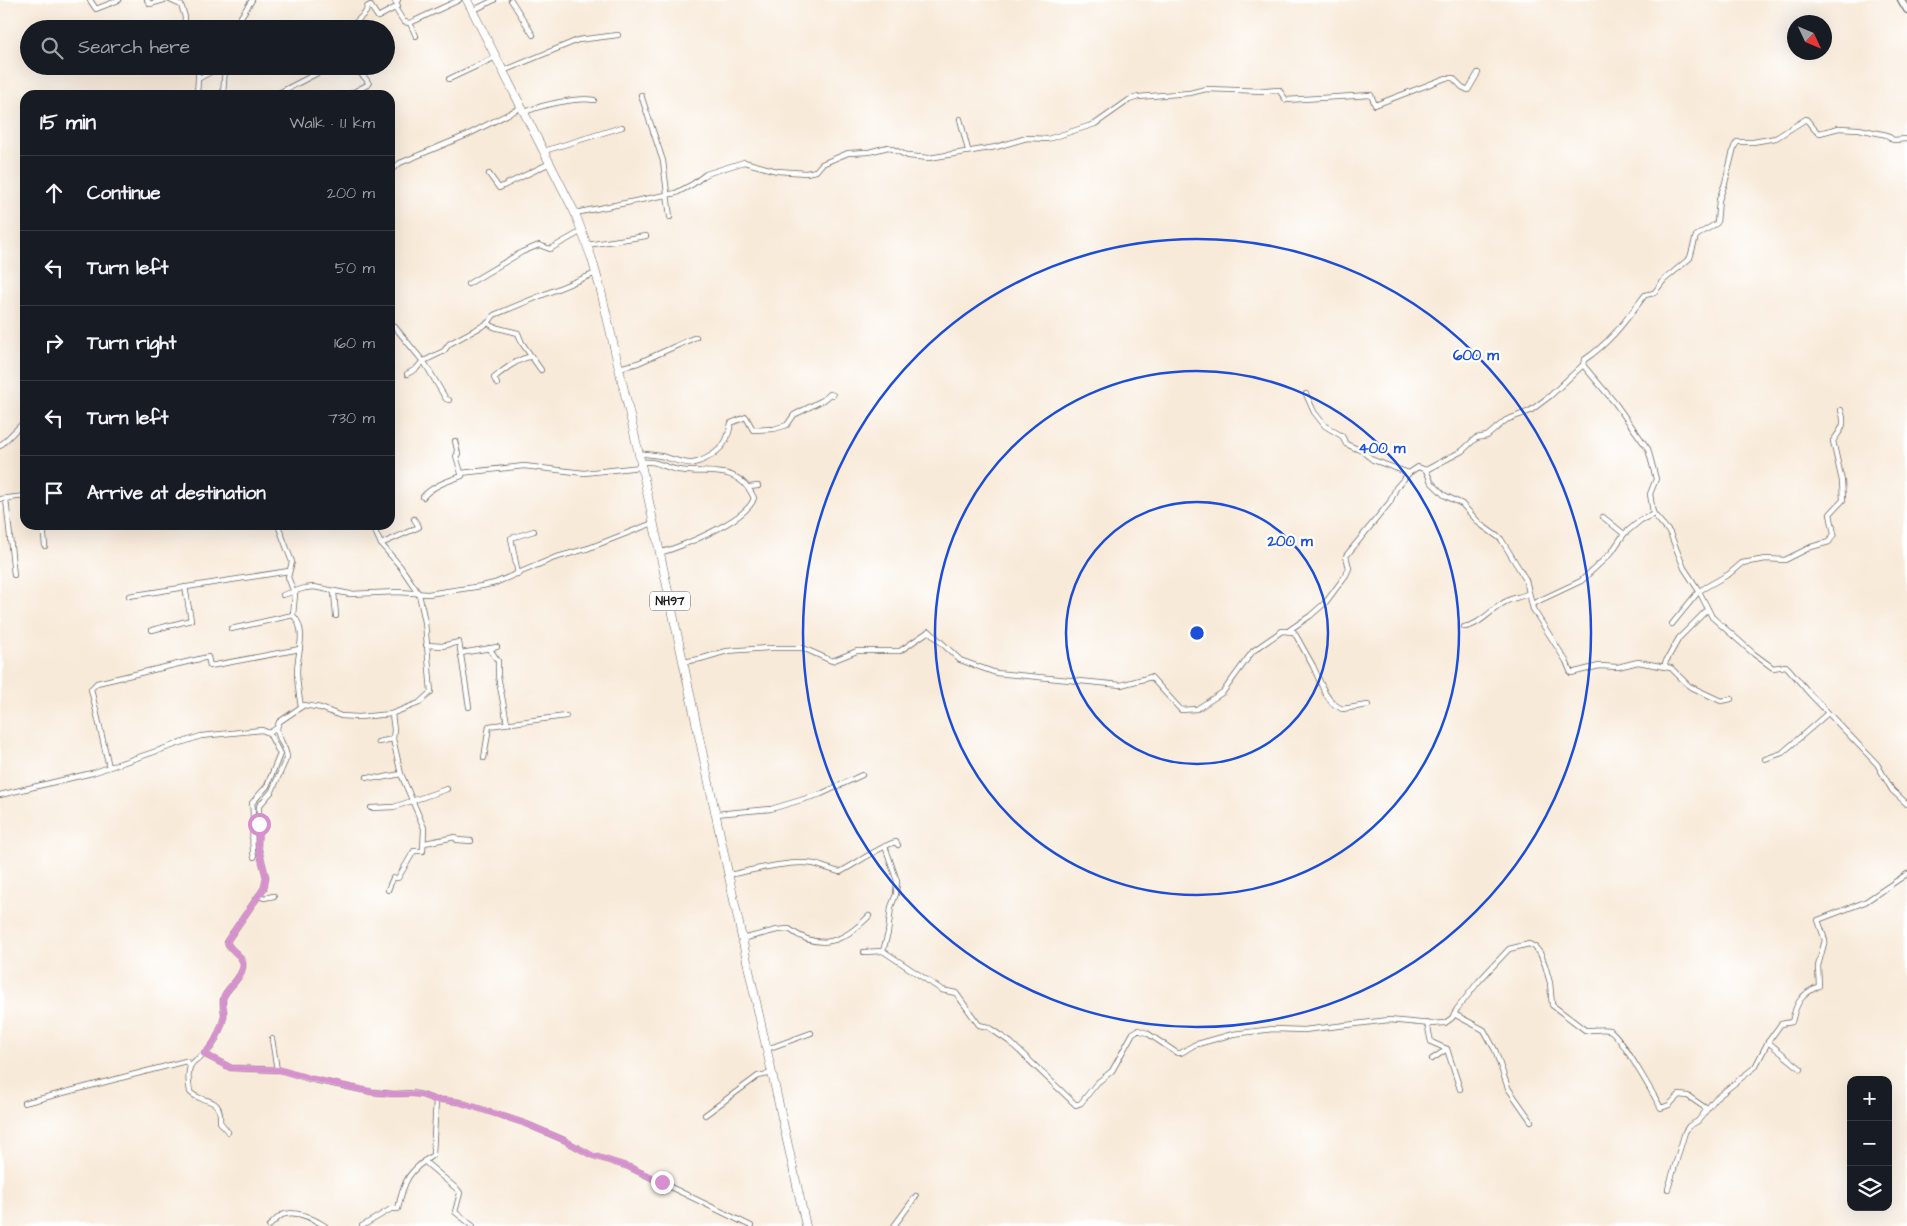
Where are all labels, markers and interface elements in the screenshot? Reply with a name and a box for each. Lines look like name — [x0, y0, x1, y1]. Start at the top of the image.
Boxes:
north arrow — [1787, 15, 1832, 60]
search box — [20, 20, 395, 75]
icon: search — [38, 34, 66, 62]
text: Search here — [78, 34, 190, 61]
text: 15 min — [40, 108, 96, 137]
text: Walk · 1.1 km — [289, 112, 375, 134]
icon: ahead — [40, 179, 68, 207]
text: Continue — [87, 180, 161, 207]
text: 200 m — [327, 182, 375, 204]
icon: left — [40, 254, 68, 282]
text: Turn left — [87, 255, 168, 282]
text: 50 m — [335, 257, 375, 279]
icon: right — [40, 329, 68, 357]
text: Turn right — [87, 330, 176, 357]
text: 160 m — [334, 332, 375, 354]
text: 600 m — [1453, 345, 1499, 366]
icon: left — [40, 404, 68, 432]
text: Turn left — [87, 405, 168, 432]
text: 730 m — [328, 407, 375, 429]
text: 400 m — [1359, 438, 1406, 459]
icon: arrive — [40, 479, 68, 507]
text: Arrive at destination — [87, 480, 266, 507]
text: 200 m — [1266, 531, 1313, 552]
road number: NH97 — [650, 592, 690, 610]
centre of rings — [1188, 624, 1206, 642]
route start — [248, 813, 271, 836]
map controls — [1847, 1076, 1892, 1211]
button: + — [1847, 1076, 1892, 1121]
button: − — [1847, 1121, 1892, 1166]
button: layers — [1847, 1166, 1892, 1211]
route end — [651, 1171, 674, 1194]

